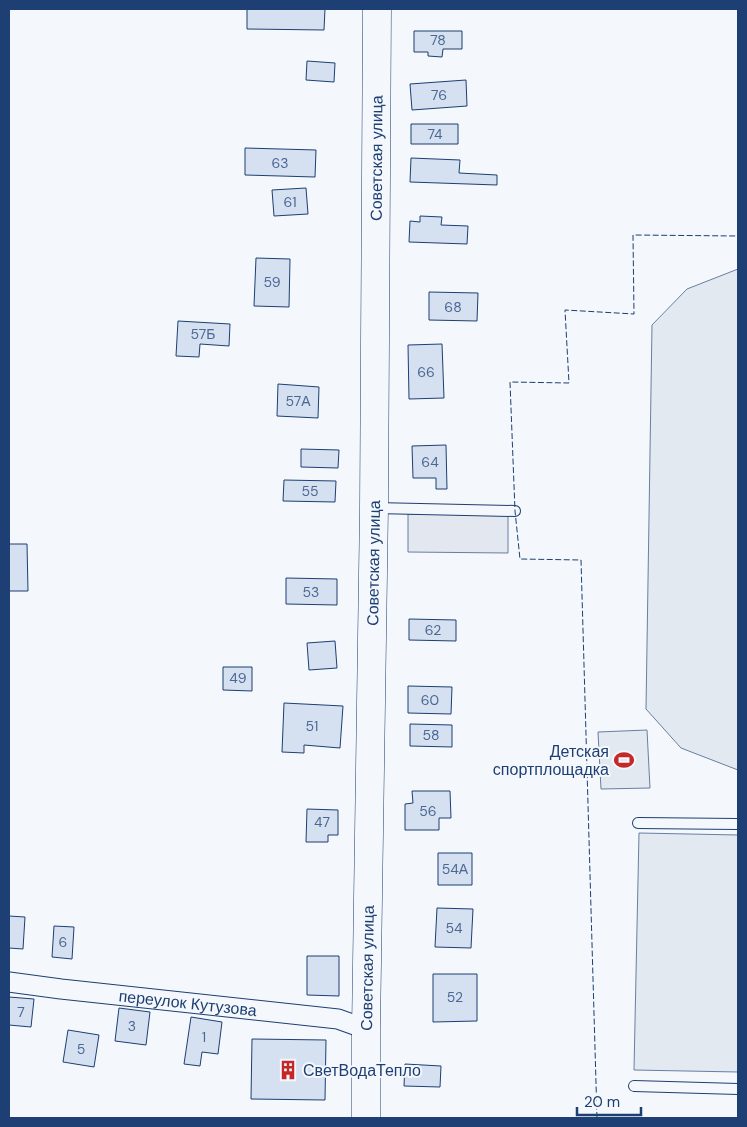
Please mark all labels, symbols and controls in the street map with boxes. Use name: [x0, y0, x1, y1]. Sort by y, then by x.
house number: 78: [430, 31, 446, 49]
house number: 76: [431, 86, 447, 104]
street label: Советская улица: [365, 95, 387, 221]
house number: 74: [427, 125, 443, 143]
house number: 63: [271, 154, 289, 172]
house number: 61: [283, 193, 297, 211]
house number: 59: [264, 273, 281, 291]
house number: 68: [444, 298, 462, 316]
house number: 57Б: [191, 325, 215, 343]
house number: 66: [417, 363, 435, 381]
house number: 57А: [285, 392, 311, 410]
house number: 64: [421, 453, 439, 471]
house number: 55: [301, 482, 319, 500]
street label: Советская улица: [362, 500, 385, 626]
house number: 53: [303, 583, 319, 601]
house number: 62: [425, 621, 441, 639]
house number: 49: [229, 669, 247, 687]
house number: 60: [421, 691, 439, 709]
house number: 51: [306, 717, 318, 735]
house number: 58: [422, 726, 440, 744]
place label: Детская спортплощадка: [493, 741, 609, 780]
sports icon: Детская спортплощадка: [613, 749, 635, 771]
house number: 56: [419, 802, 437, 820]
house number: 47: [314, 813, 330, 831]
house number: 54А: [442, 860, 469, 878]
street label: Советская улица: [355, 905, 378, 1031]
house number: 54: [445, 919, 463, 937]
house number: 6: [59, 933, 67, 951]
street label: переулок Кутузова: [118, 985, 258, 1021]
house number: 52: [447, 988, 463, 1006]
house number: 7: [17, 1003, 25, 1021]
house number: 3: [128, 1017, 136, 1035]
house number: 1: [202, 1028, 206, 1046]
house number: 5: [77, 1040, 85, 1058]
building icon: СветВодаТепло: [277, 1059, 299, 1081]
place label: СветВодаТепло: [303, 1060, 421, 1081]
scale bar: [577, 1084, 641, 1116]
text: 20 m: [584, 1092, 620, 1112]

